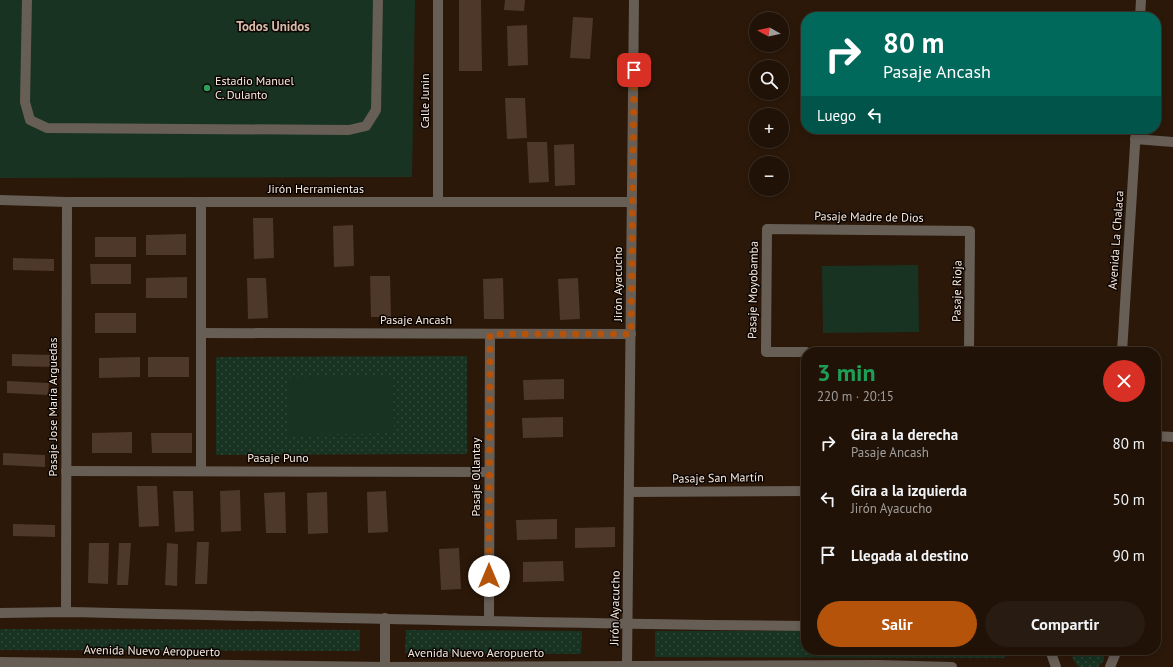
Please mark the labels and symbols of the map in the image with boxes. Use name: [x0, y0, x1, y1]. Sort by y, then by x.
north arrow: [749, 12, 789, 52]
district label: Todos Unidos: [236, 18, 310, 35]
pin: [617, 53, 651, 87]
place label: Estadio Manuel C. Dulanto: [215, 73, 294, 102]
street label: Calle Junin: [417, 73, 432, 129]
marker: Estadio Manuel C. Dulanto: [202, 83, 212, 93]
street label: Jirón Herramientas: [267, 181, 364, 196]
street label: Avenida La Chalaca: [1105, 190, 1126, 290]
street label: Pasaje Madre de Dios: [814, 208, 924, 225]
street label: Pasaje Moyobamba: [744, 241, 761, 339]
street label: Jirón Ayacucho: [610, 246, 625, 323]
street label: Pasaje Rioja: [948, 260, 965, 322]
street label: Pasaje Ancash: [380, 312, 452, 327]
street label: Pasaje Jose María Arguedas: [45, 337, 60, 477]
street label: Pasaje Ollantay: [468, 437, 483, 517]
street label: Pasaje Puno: [247, 450, 309, 465]
street label: Pasaje San Martín: [672, 469, 764, 486]
position arrow: [468, 555, 510, 597]
street label: Jirón Ayacucho: [606, 570, 623, 647]
street label: Avenida Nuevo Aeropuerto: [84, 642, 220, 659]
street label: Avenida Nuevo Aeropuerto: [408, 645, 544, 660]

